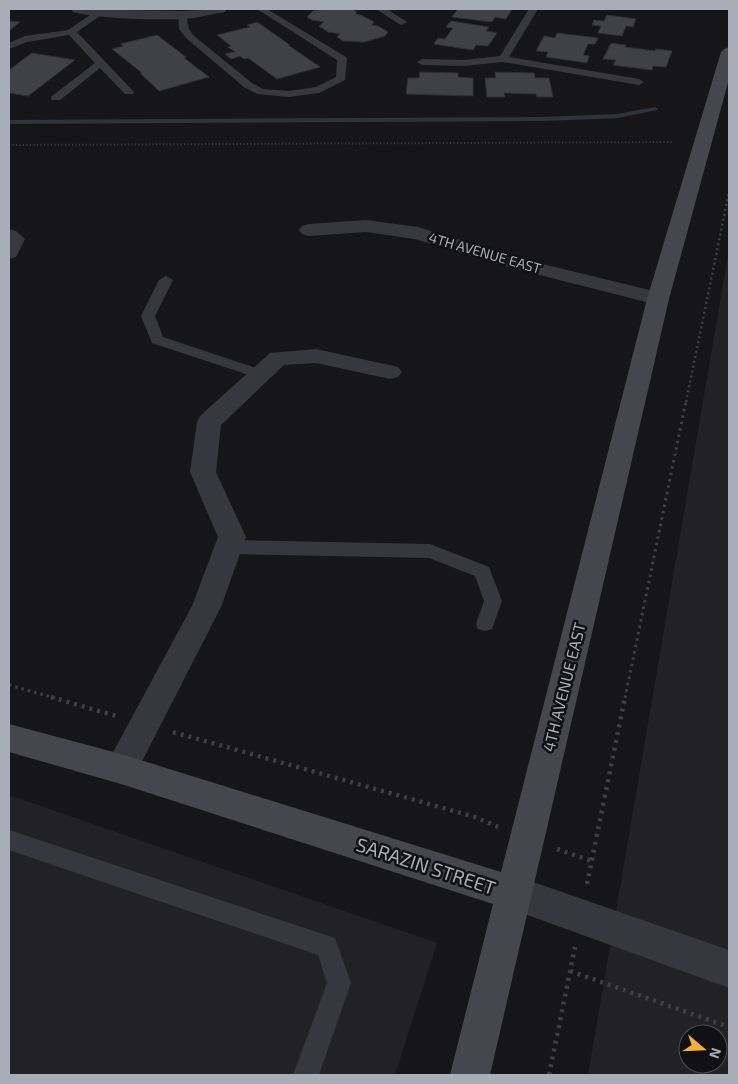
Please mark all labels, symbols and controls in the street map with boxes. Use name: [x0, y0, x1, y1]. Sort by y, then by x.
street label: 4TH AVENUE EAST: [427, 228, 543, 277]
street label: 4TH AVENUE EAST: [538, 620, 589, 754]
street label: SARAZIN STREET: [354, 832, 499, 899]
north arrow: [678, 1024, 728, 1074]
text: N: [706, 1046, 725, 1061]

